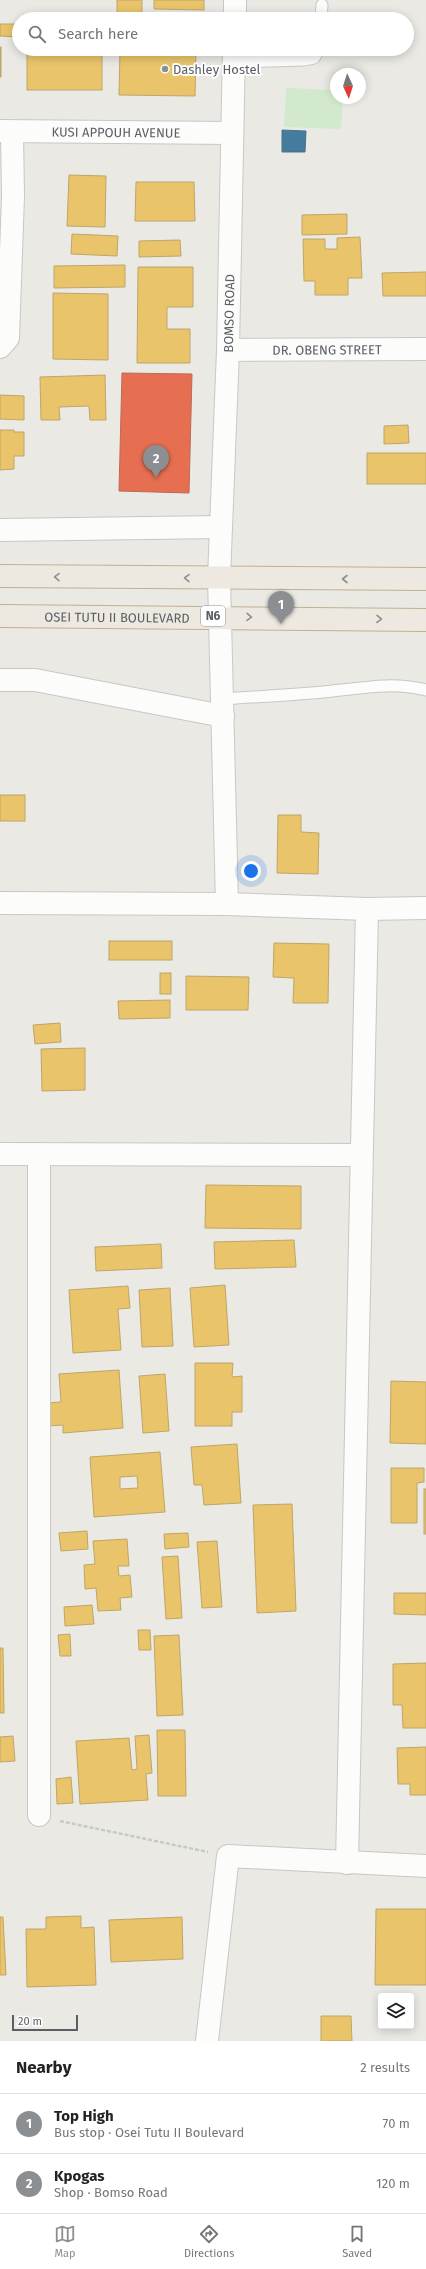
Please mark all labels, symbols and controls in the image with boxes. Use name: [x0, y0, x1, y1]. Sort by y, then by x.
search box: [12, 12, 414, 56]
icon: search: [26, 23, 48, 45]
text: Search here: [58, 25, 138, 43]
place label: Dashley Hostel: [173, 62, 261, 77]
marker: Dashley Hostel: [160, 64, 170, 74]
north arrow: [330, 68, 366, 104]
street label: KUSI APPOUH AVENUE: [51, 124, 181, 141]
street label: BOMSO ROAD: [221, 274, 238, 353]
street label: DR. OBENG STREET: [272, 342, 382, 358]
pin: 2: [143, 445, 169, 478]
one-way arrow: [54, 573, 60, 581]
one-way arrow: [184, 574, 190, 582]
one-way arrow: [342, 575, 348, 583]
pin: 1: [268, 591, 294, 624]
road number: N6: [201, 606, 225, 626]
street label: OSEI TUTU II BOULEVARD: [44, 609, 190, 626]
one-way arrow: [246, 613, 252, 621]
one-way arrow: [376, 615, 382, 623]
your location: [241, 861, 261, 881]
map controls: [378, 1993, 414, 2029]
button: layers: [378, 1993, 414, 2029]
scale bar: [12, 2013, 78, 2032]
text: 20 m: [18, 2015, 42, 2028]
text: Nearby: [16, 2057, 71, 2078]
text: 2 results: [360, 2060, 410, 2075]
text: Top High: [54, 2107, 114, 2125]
text: 1: [26, 2116, 32, 2131]
text: 70 m: [383, 2116, 410, 2131]
text: Bus stop · Osei Tutu II Boulevard: [54, 2125, 244, 2140]
text: Kpogas: [54, 2167, 104, 2185]
text: 2: [26, 2176, 32, 2191]
text: 120 m: [376, 2176, 410, 2191]
text: Shop · Bomso Road: [54, 2185, 168, 2200]
tab: Map: [54, 2223, 76, 2260]
tab: Directions: [184, 2223, 234, 2260]
tab: Saved: [342, 2223, 372, 2260]

